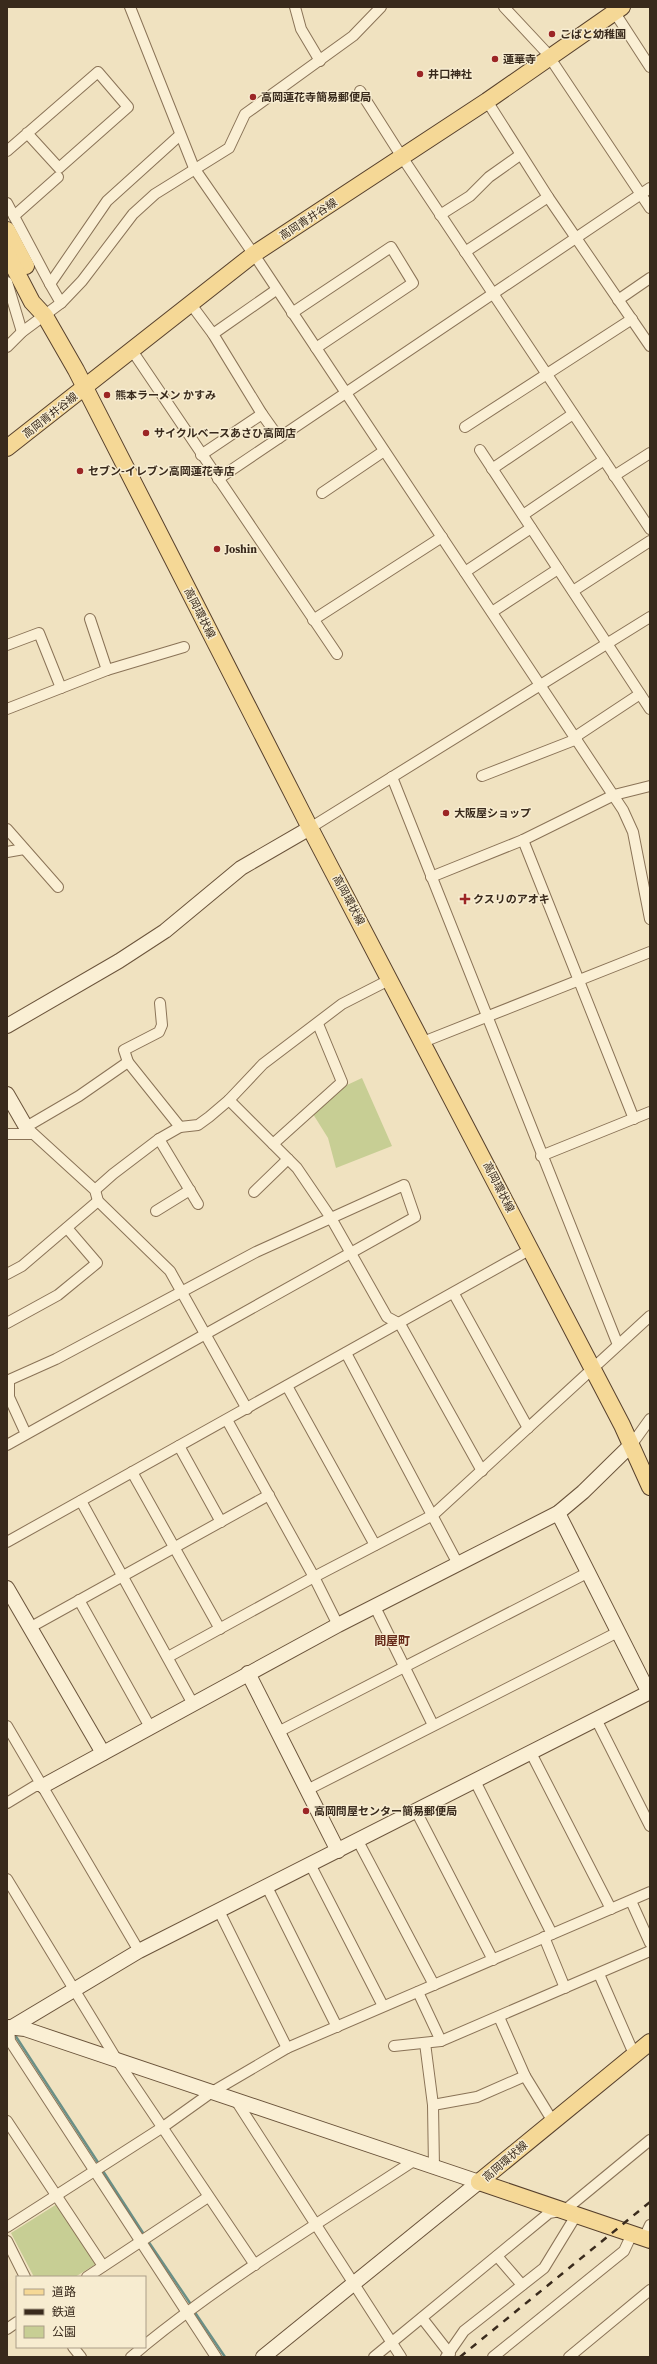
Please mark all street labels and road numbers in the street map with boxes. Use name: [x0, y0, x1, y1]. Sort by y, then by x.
street label: 高岡青井谷線: [277, 195, 340, 244]
street label: 高岡青井谷線: [20, 389, 81, 442]
street label: 高岡環状線: [180, 585, 219, 641]
street label: 高岡環状線: [329, 872, 368, 928]
street label: 高岡環状線: [479, 1159, 518, 1215]
street label: 高岡環状線: [480, 2138, 531, 2185]

